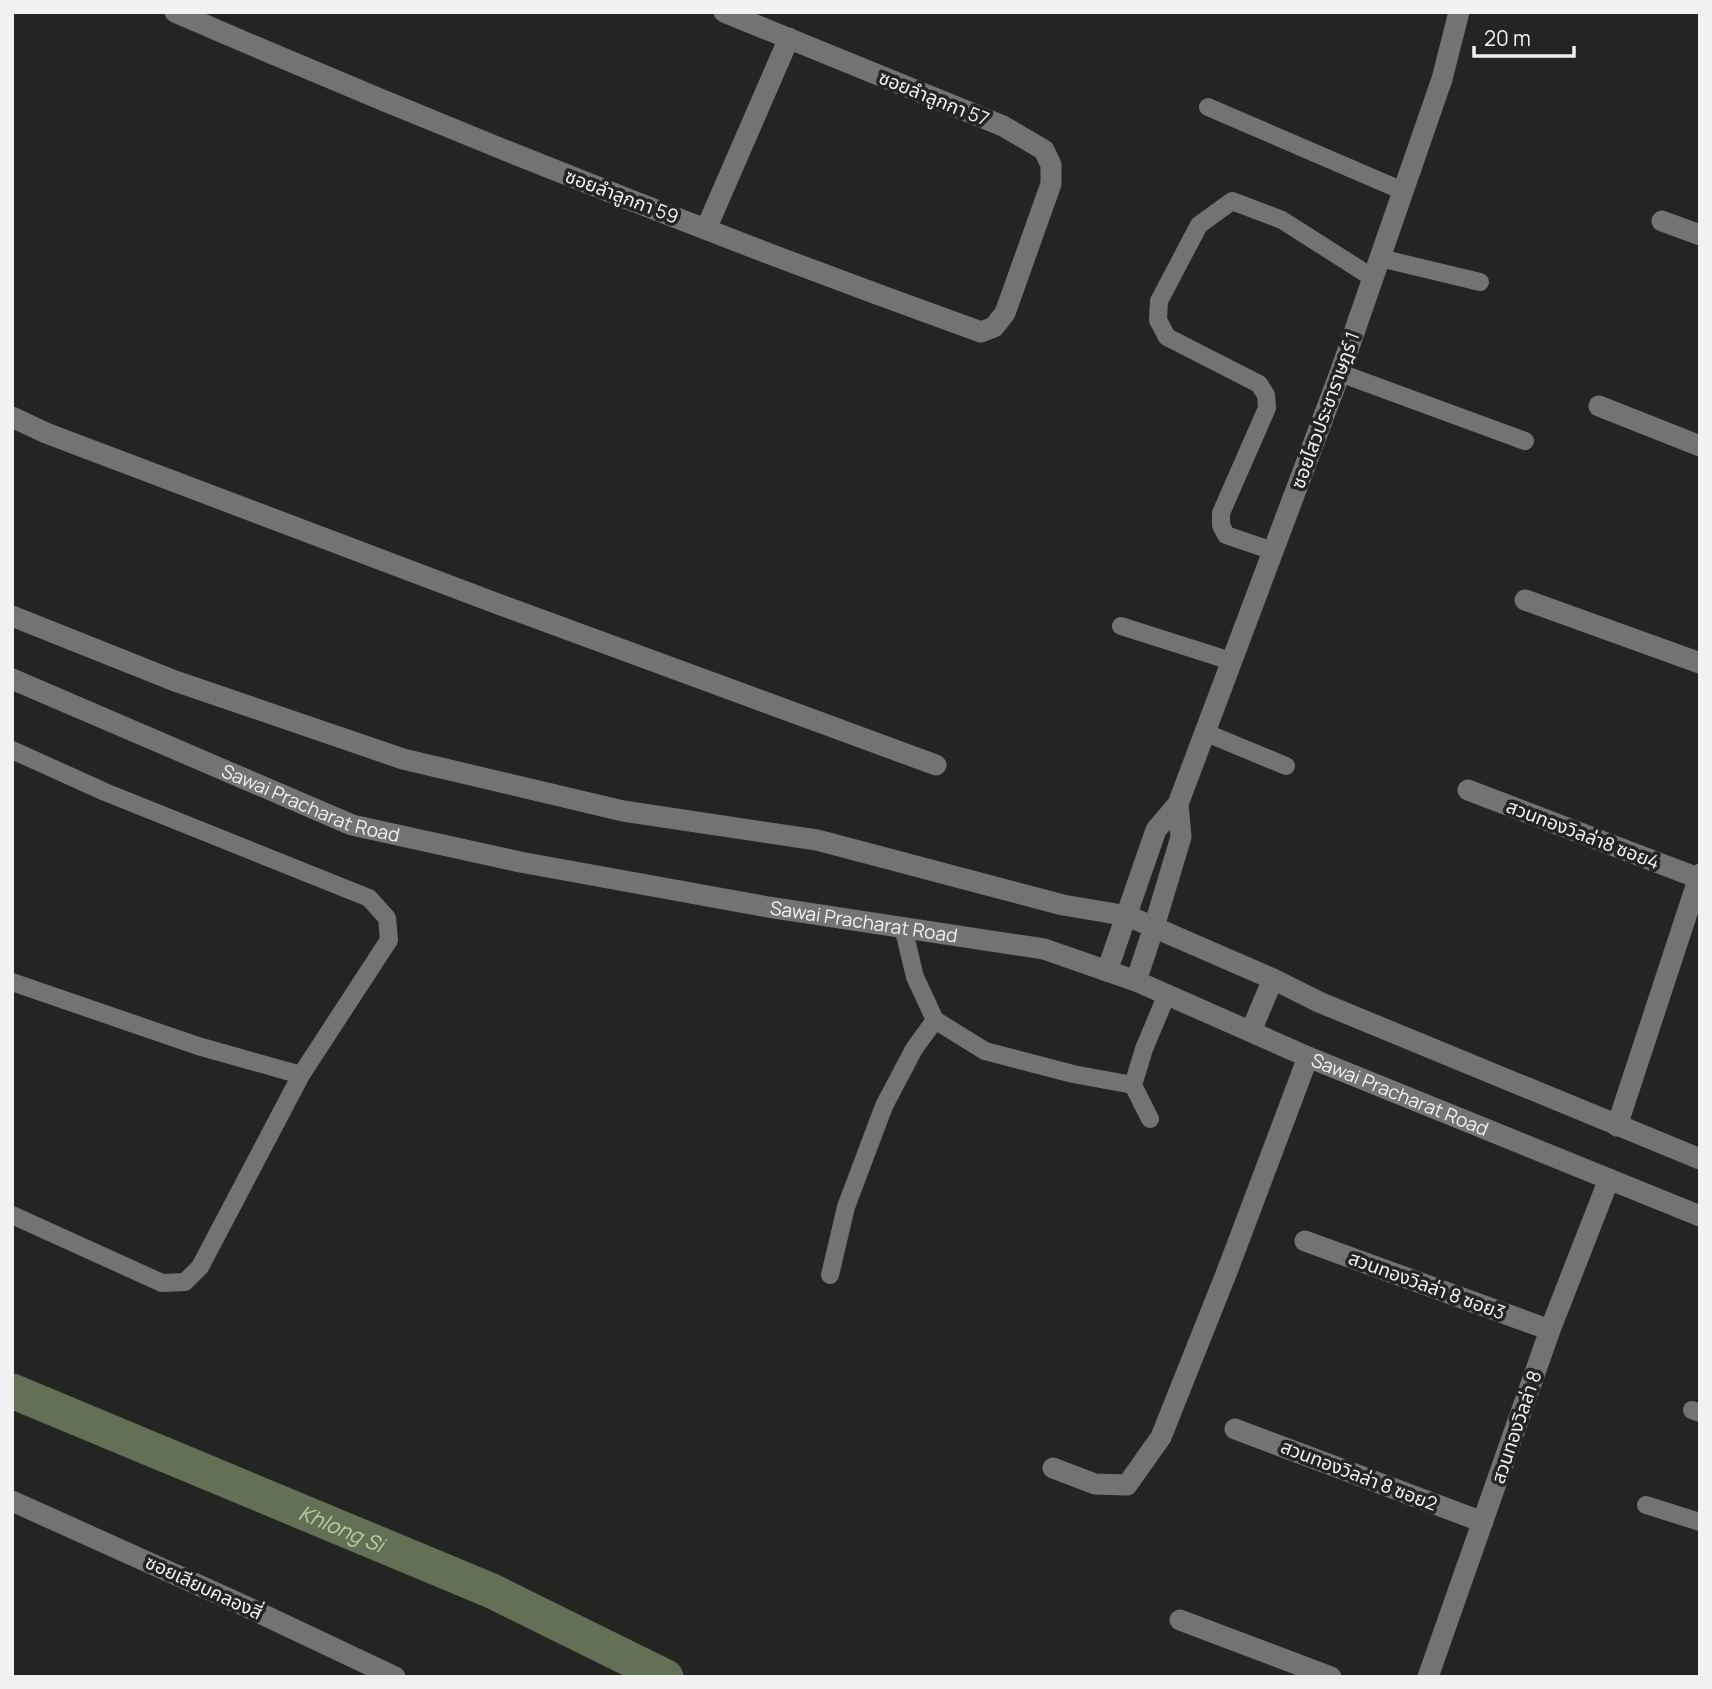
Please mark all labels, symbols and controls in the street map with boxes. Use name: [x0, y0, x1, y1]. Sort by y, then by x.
scale bar: [1474, 14, 1574, 58]
text: 20 m: [1484, 24, 1531, 52]
street label: ซอยลำลูกกา 57: [875, 64, 993, 132]
street label: ซอยลำลูกกา 59: [562, 162, 682, 230]
street label: ซอยไสวประชาราษฎร์ 1: [1285, 328, 1365, 492]
street label: Sawai Pracharat Road: [218, 758, 402, 848]
street label: สวนทองวิลล่า8 ซอย4: [1503, 793, 1663, 875]
street label: Sawai Pracharat Road: [768, 894, 959, 949]
street label: Sawai Pracharat Road: [1307, 1047, 1493, 1142]
street label: สวนทองวิลล่า 8 ซอย3: [1345, 1245, 1509, 1325]
street label: สวนทองวิลล่า 8: [1484, 1367, 1548, 1487]
street label: สวนทองวิลล่า 8 ซอย2: [1277, 1433, 1441, 1517]
water label: Khlong Si: [295, 1498, 391, 1560]
street label: ซอยเลียบคลองสี่: [141, 1549, 267, 1626]

